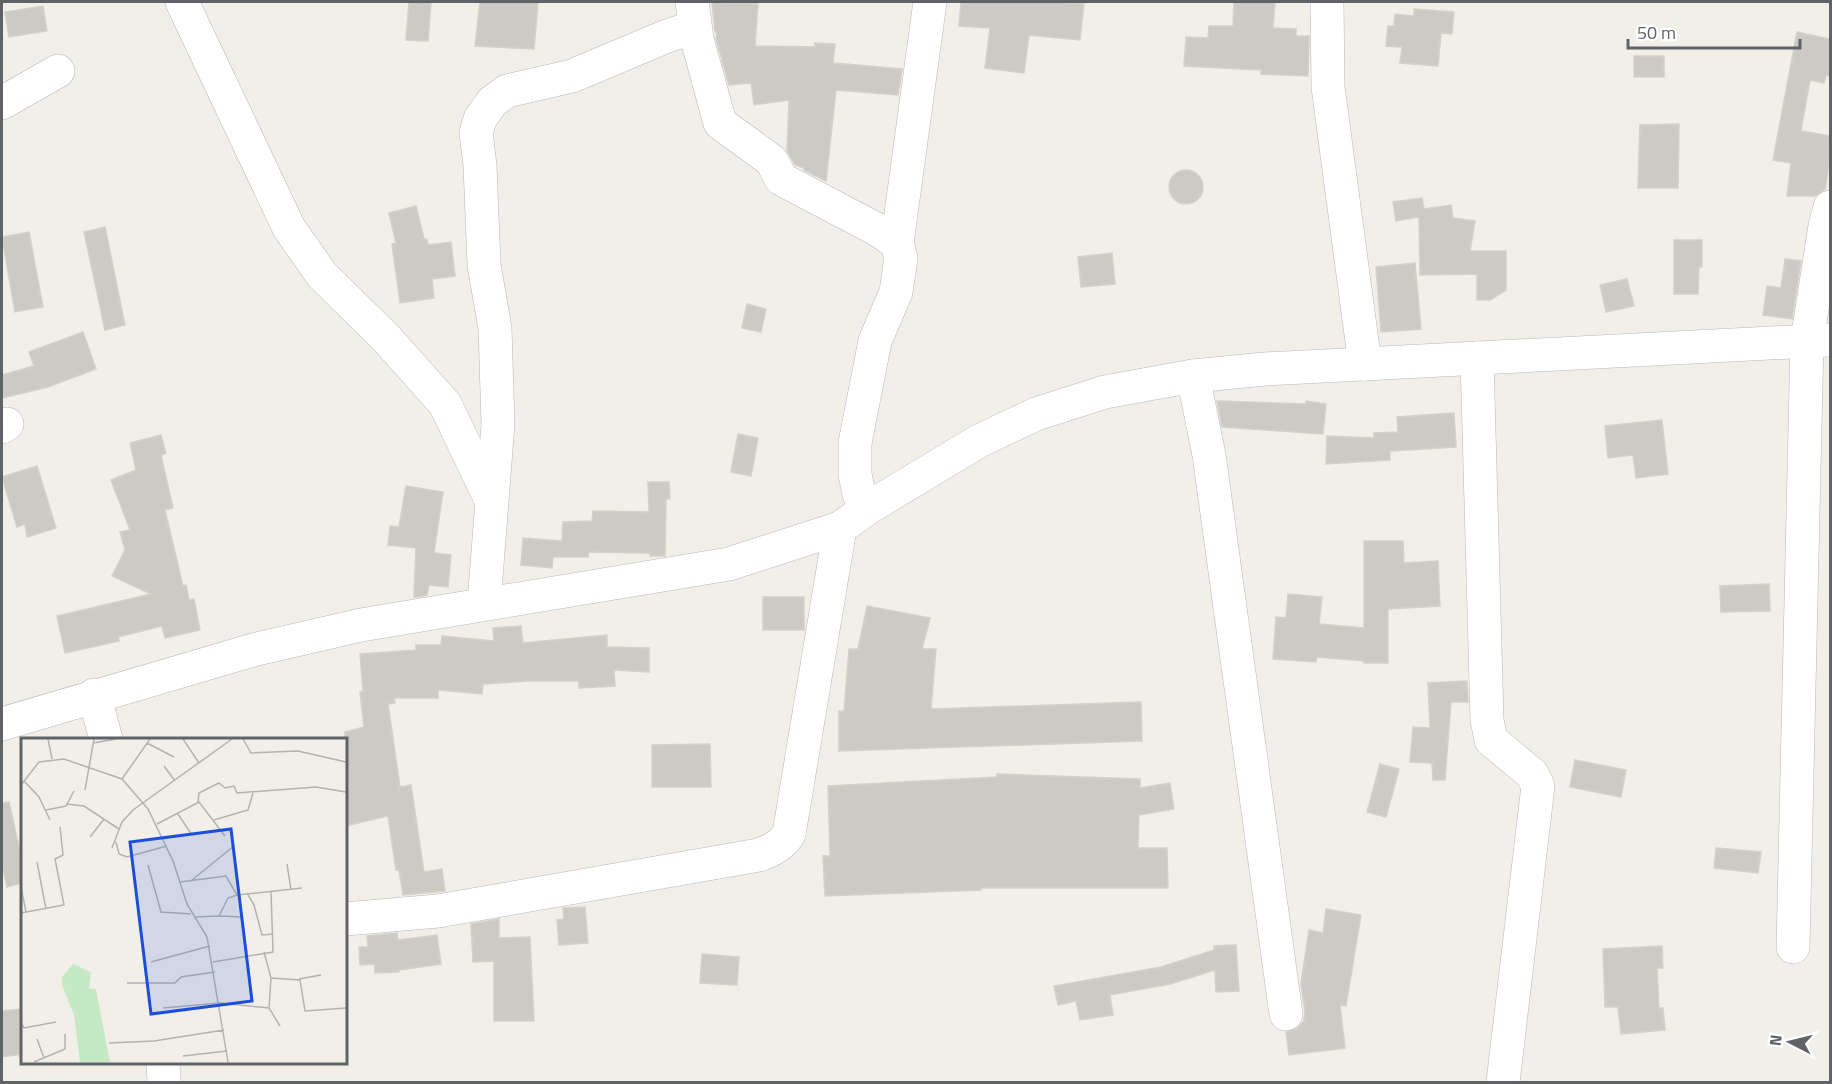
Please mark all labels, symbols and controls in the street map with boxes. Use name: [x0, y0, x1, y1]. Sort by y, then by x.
scale bar: [1628, 12, 1800, 50]
text: 50 m: [1637, 19, 1676, 46]
inset map: [21, 738, 346, 1063]
north arrow: [1760, 1012, 1820, 1072]
text: N: [1763, 1033, 1788, 1047]

